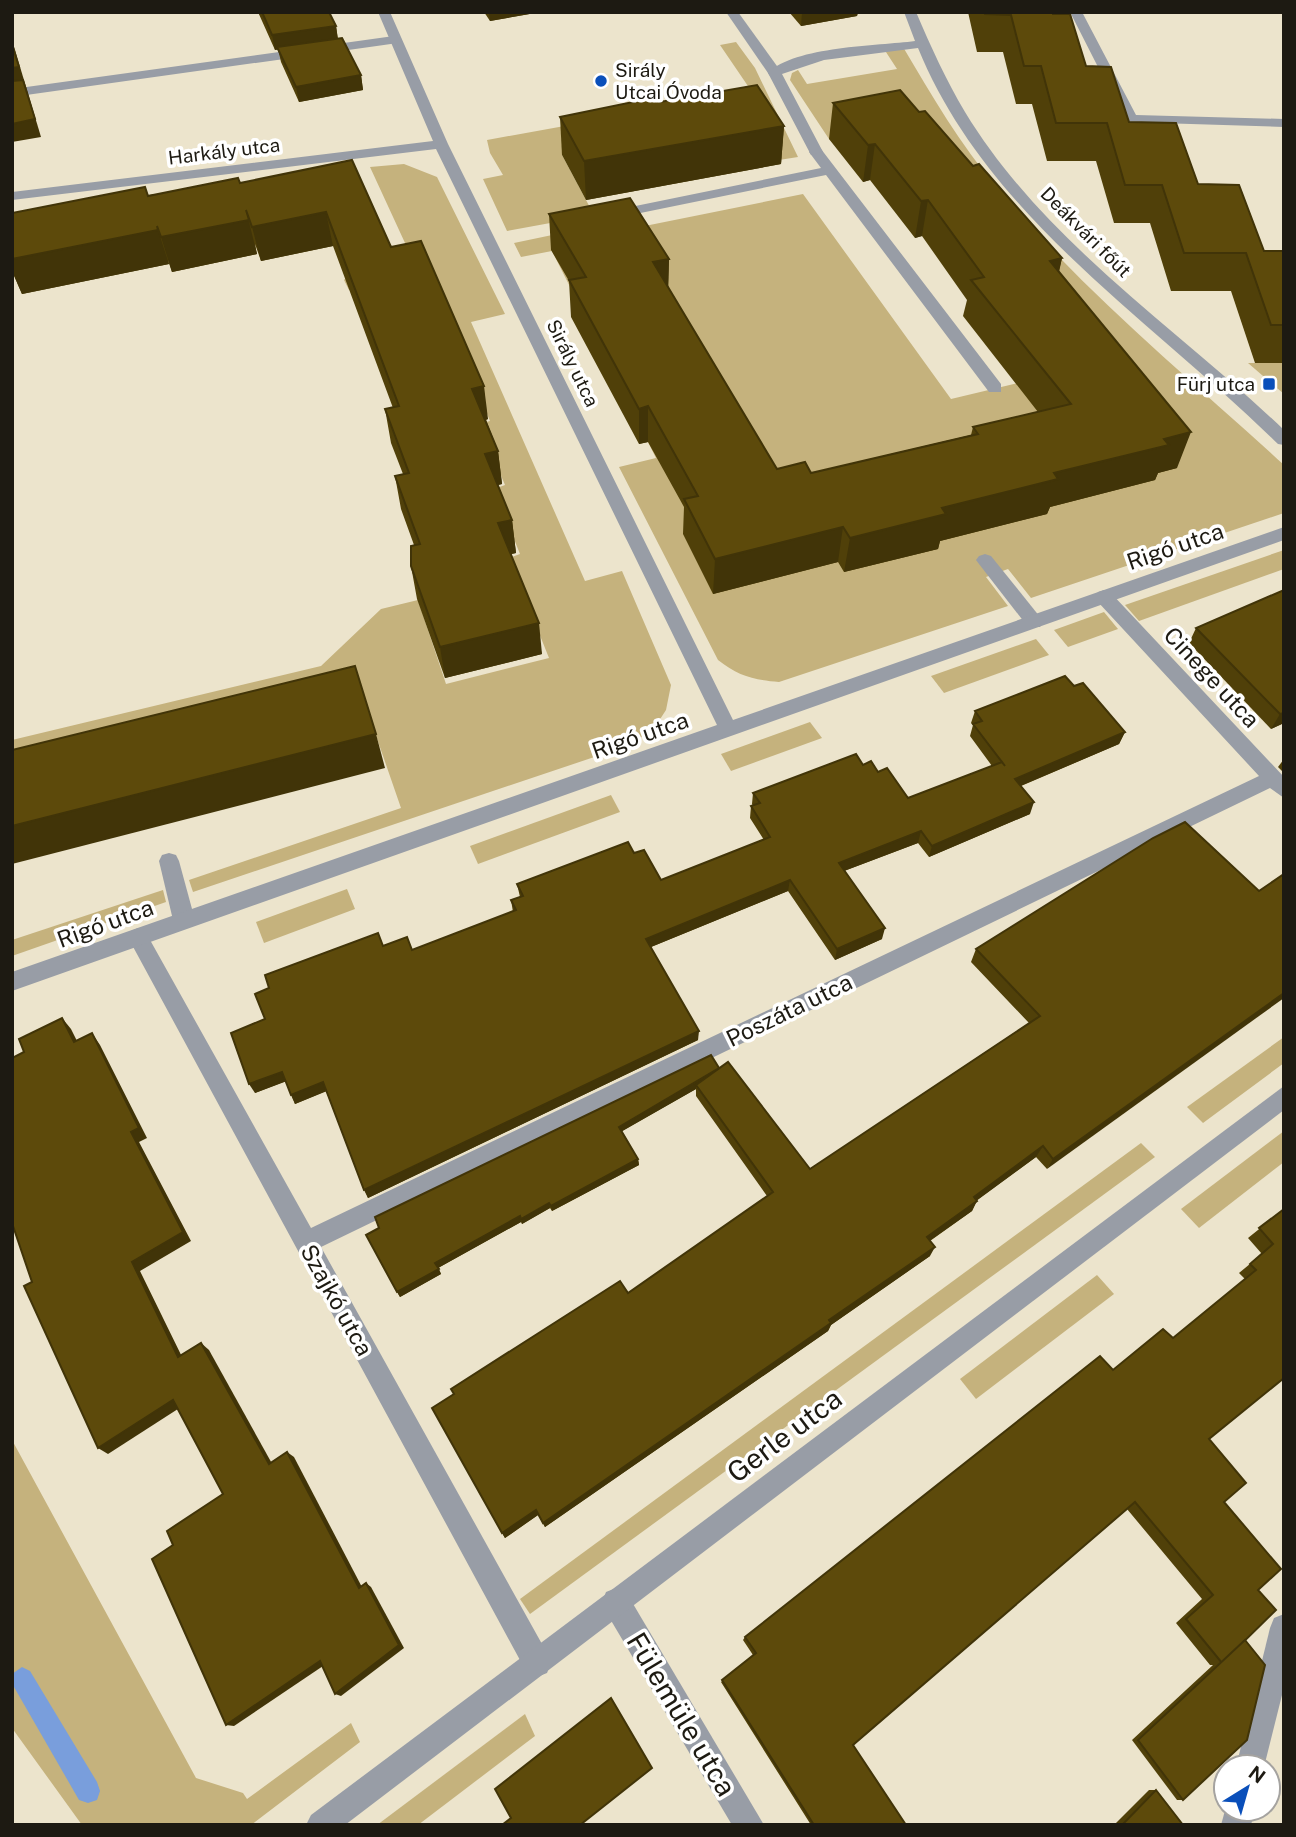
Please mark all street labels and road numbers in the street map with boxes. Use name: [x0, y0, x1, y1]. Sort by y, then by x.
street label: Harkály utca: [167, 133, 281, 169]
street label: Deákvári főút: [1036, 182, 1136, 282]
street label: Sirály utca: [542, 316, 604, 410]
street label: Rigó utca: [1123, 517, 1227, 575]
street label: Cinege utca: [1159, 621, 1265, 733]
street label: Rigó utca: [588, 706, 692, 764]
street label: Rigó utca: [53, 893, 157, 953]
street label: Poszáta utca: [722, 968, 856, 1052]
street label: Szajkó utca: [295, 1240, 379, 1360]
street label: Gerle utca: [720, 1381, 848, 1489]
street label: Fülemüle utca: [620, 1626, 744, 1802]

